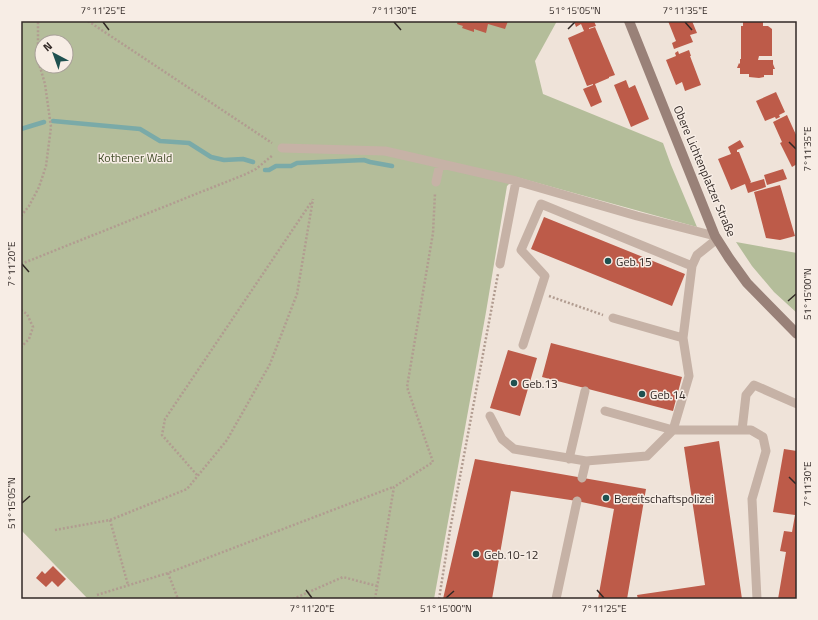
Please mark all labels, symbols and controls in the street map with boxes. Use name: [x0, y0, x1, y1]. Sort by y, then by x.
text: 7°11'25"E: [81, 3, 126, 18]
text: 7°11'30"E: [372, 3, 417, 18]
text: 51°15'05"N: [549, 3, 601, 18]
text: 7°11'35"E: [663, 3, 708, 18]
north arrow: [34, 34, 74, 74]
text: N: [39, 38, 56, 55]
street label: Obere Lichtenplatzer Straße: [669, 102, 741, 240]
text: 7°11'35"E: [800, 126, 815, 171]
park label: Kothener Wald: [98, 148, 172, 167]
text: 7°11'20"E: [4, 241, 19, 286]
place label: Geb.15: [616, 252, 652, 271]
marker: Geb.15: [603, 256, 613, 266]
text: 51°15'00"N: [800, 268, 815, 320]
place label: Geb.13: [522, 374, 558, 393]
marker: Geb.13: [509, 378, 519, 388]
place label: Geb.14: [650, 385, 686, 404]
marker: Geb.14: [637, 389, 647, 399]
text: 7°11'30"E: [800, 461, 815, 506]
text: 51°15'05"N: [4, 477, 19, 529]
place label: Bereitschaftspolizei: [614, 489, 714, 508]
marker: Bereitschaftspolizei: [601, 493, 611, 503]
place label: Geb.10-12: [484, 545, 539, 564]
marker: Geb.10-12: [471, 549, 481, 559]
text: 7°11'20"E: [290, 601, 335, 616]
text: 51°15'00"N: [420, 601, 472, 616]
text: 7°11'25"E: [582, 601, 627, 616]

